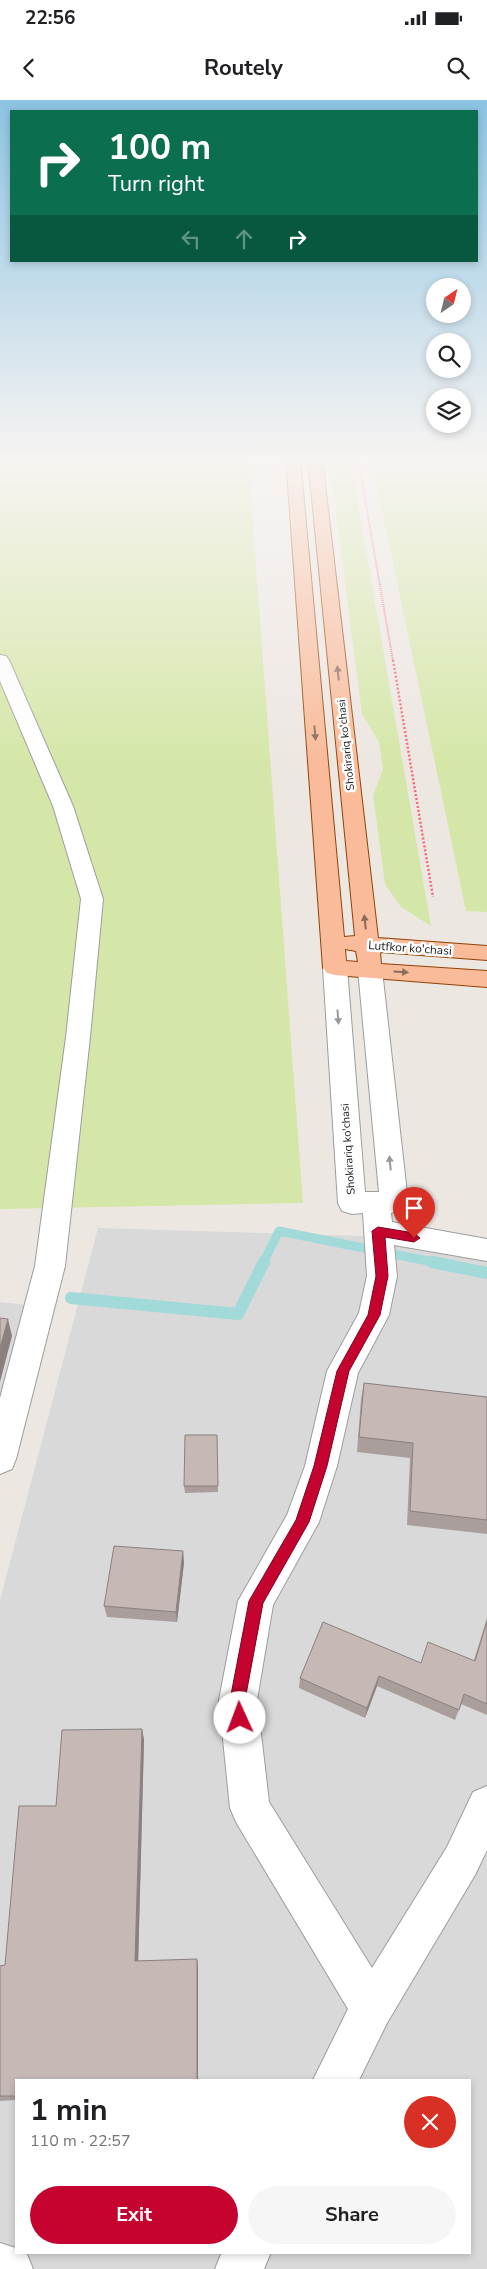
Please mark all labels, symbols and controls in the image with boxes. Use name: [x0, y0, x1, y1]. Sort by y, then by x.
text: 22:56: [25, 5, 75, 31]
text: Routely: [204, 53, 283, 83]
icon: back: [15, 54, 43, 82]
icon: search: [444, 54, 472, 82]
text: 100 m: [108, 124, 211, 171]
icon: right: [25, 130, 90, 195]
text: Turn right: [108, 169, 204, 199]
icon: left: [177, 225, 205, 253]
icon: ahead: [230, 225, 258, 253]
icon: right: [283, 225, 311, 253]
north arrow: [426, 278, 471, 322]
map controls: [426, 278, 471, 433]
button: search: [426, 333, 471, 378]
button: layers: [426, 388, 471, 433]
one-way arrow: [334, 665, 342, 681]
street label: Shokirariq ko'chasi: [334, 699, 358, 791]
one-way arrow: [312, 726, 320, 742]
one-way arrow: [361, 913, 369, 929]
street label: Lutfkor ko'chasi: [368, 937, 452, 959]
one-way arrow: [393, 969, 409, 977]
one-way arrow: [335, 1009, 343, 1025]
street label: Shokirariq ko'chasi: [337, 1103, 359, 1195]
one-way arrow: [386, 1155, 394, 1171]
pin: [393, 1187, 435, 1238]
icon: arrive: [400, 1194, 428, 1222]
position arrow: [213, 1691, 265, 1743]
text: 1 min: [30, 2090, 108, 2131]
button: close: [404, 2096, 456, 2148]
text: 110 m · 22:57: [30, 2130, 131, 2152]
button: Exit: [30, 2186, 238, 2244]
button: Share: [248, 2186, 456, 2244]

